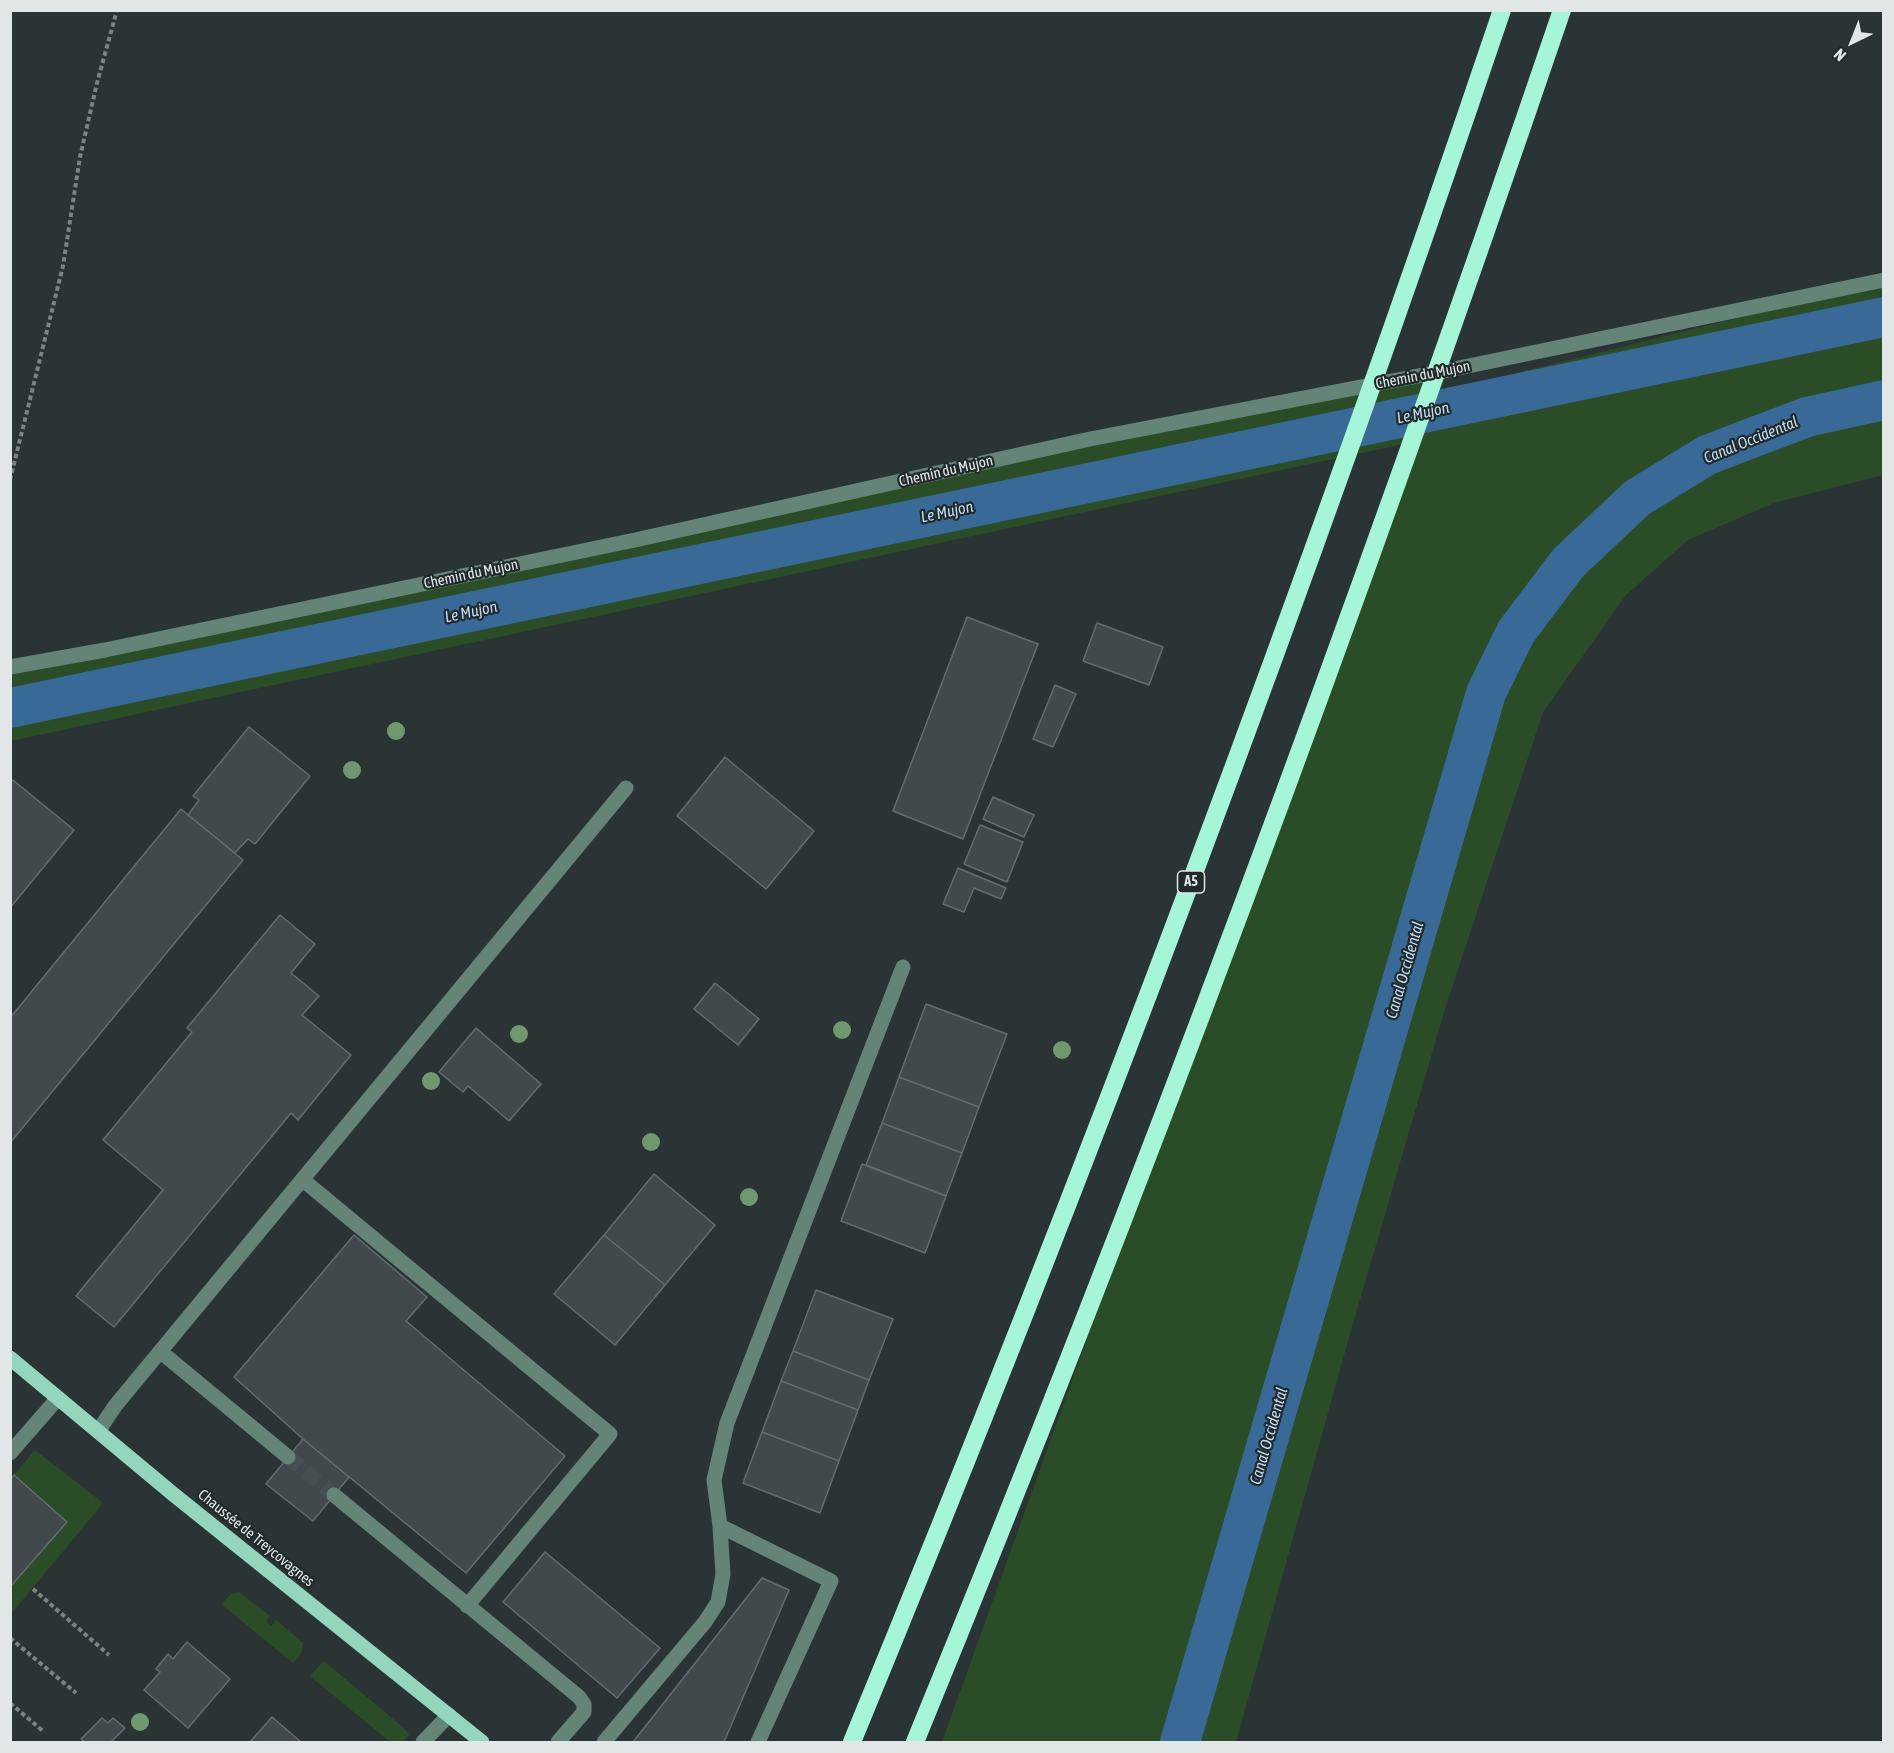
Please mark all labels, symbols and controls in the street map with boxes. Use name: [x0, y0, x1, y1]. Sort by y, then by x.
north arrow: [1822, 12, 1882, 72]
text: N: [1830, 45, 1849, 65]
street label: Chemin du Mujon: [1374, 357, 1472, 393]
water label: Le Mujon: [1395, 398, 1451, 428]
water label: Canal Occidental: [1701, 412, 1801, 468]
street label: Chemin du Mujon: [897, 451, 995, 491]
water label: Le Mujon: [919, 497, 975, 527]
street label: Chemin du Mujon: [422, 555, 520, 593]
water label: Le Mujon: [443, 597, 499, 627]
road number: A5: [1178, 871, 1204, 893]
water label: Canal Occidental: [1382, 919, 1428, 1021]
water label: Canal Occidental: [1246, 1385, 1292, 1487]
street label: Chaussée de Treycovagnes: [194, 1486, 318, 1590]

